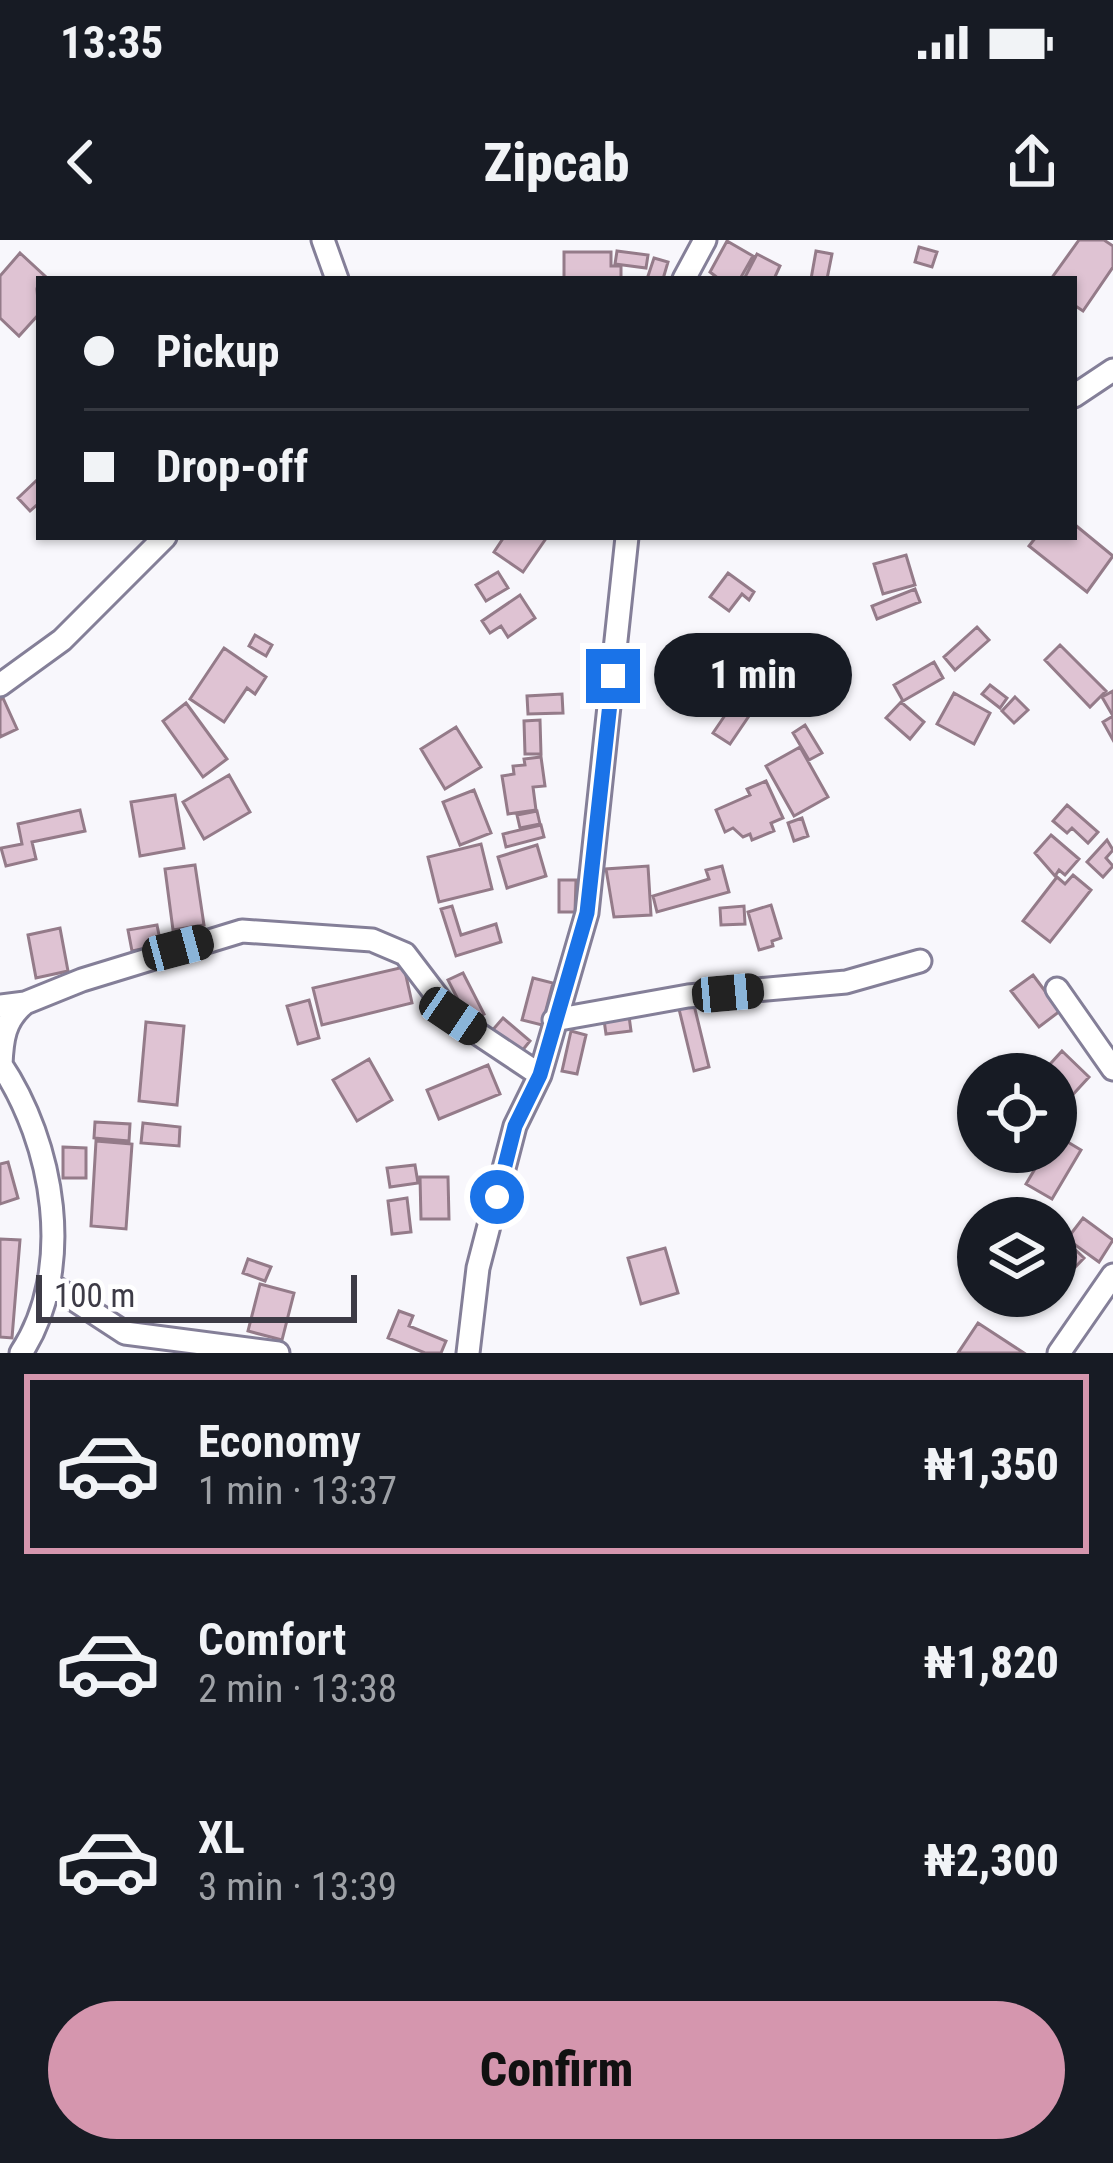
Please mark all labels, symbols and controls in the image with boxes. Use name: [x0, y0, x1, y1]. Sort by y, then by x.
text: 13:35: [60, 16, 163, 69]
icon: back: [48, 129, 114, 195]
icon: share: [999, 129, 1065, 195]
text: Zipcab: [483, 131, 630, 194]
text: Pickup: [156, 325, 280, 378]
text: Drop-off: [156, 440, 308, 493]
callout: 1 min: [655, 634, 853, 718]
route end: [586, 649, 640, 703]
text: 1 min: [710, 652, 796, 698]
car: [139, 921, 217, 975]
car: [691, 972, 765, 1014]
car: [413, 981, 493, 1051]
map controls: [957, 1053, 1077, 1317]
button: locate: [957, 1053, 1077, 1173]
route start: [470, 1170, 524, 1224]
button: layers: [957, 1197, 1077, 1317]
scale bar: [36, 1269, 357, 1322]
text: 100 m: [54, 1276, 135, 1315]
icon: car: [54, 1410, 162, 1518]
text: Economy: [198, 1415, 361, 1468]
text: ₦1,350: [924, 1438, 1059, 1491]
text: 1 min · 13:37: [198, 1468, 397, 1514]
icon: car: [54, 1608, 162, 1716]
text: Comfort: [198, 1613, 346, 1666]
text: ₦1,820: [924, 1636, 1059, 1689]
text: 2 min · 13:38: [198, 1666, 397, 1712]
icon: car: [54, 1806, 162, 1914]
text: XL: [198, 1811, 245, 1864]
text: ₦2,300: [924, 1834, 1059, 1887]
text: 3 min · 13:39: [198, 1864, 397, 1910]
button: Confirm: [48, 2001, 1065, 2139]

